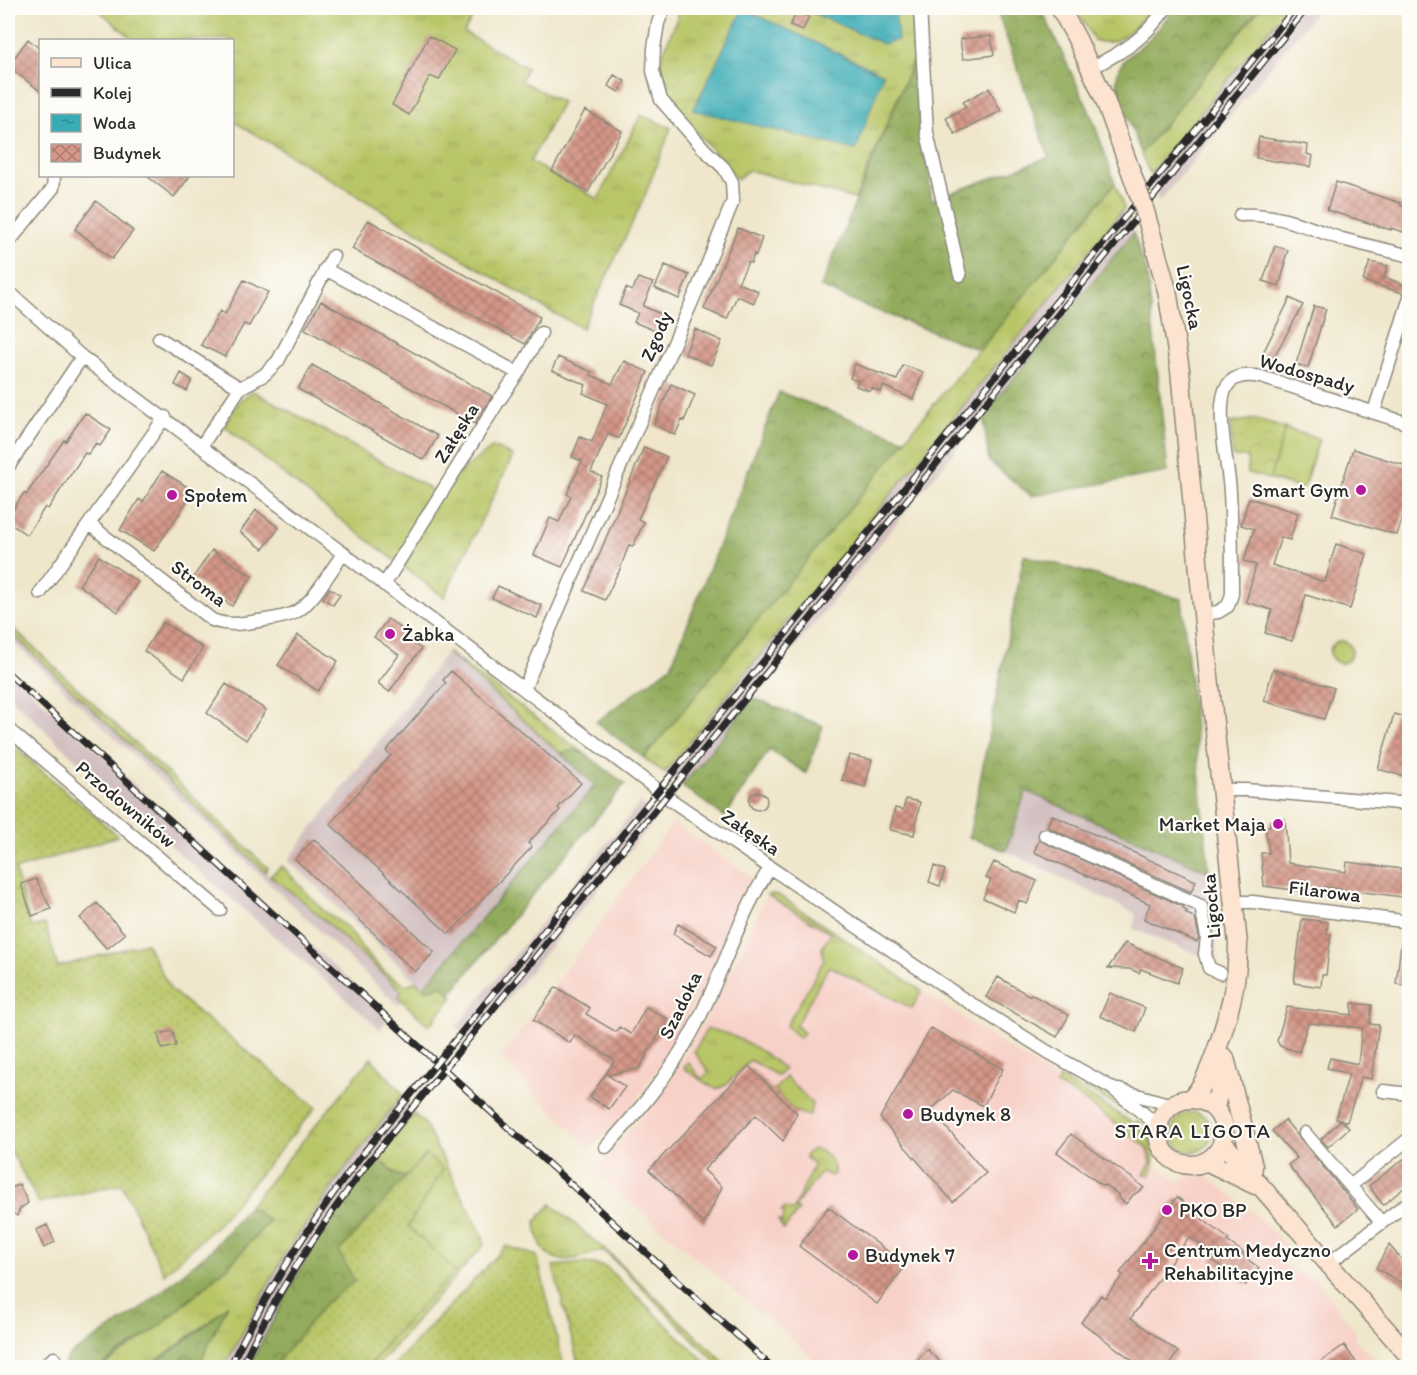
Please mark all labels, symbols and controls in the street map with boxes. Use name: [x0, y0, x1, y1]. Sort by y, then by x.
legend: [39, 39, 234, 177]
text: Ulica: [93, 52, 132, 74]
text: Kolej: [93, 82, 132, 104]
text: Woda: [93, 112, 136, 134]
text: Budynek: [93, 142, 162, 164]
street label: Ligocka: [1171, 262, 1209, 332]
street label: Zgody: [635, 307, 677, 365]
street label: Wodospady: [1257, 348, 1358, 398]
street label: Załęska: [428, 399, 484, 467]
place label: Smart Gym: [1252, 478, 1349, 502]
place label: Społem: [184, 483, 247, 507]
marker: Smart Gym: [1354, 483, 1368, 497]
marker: Społem: [165, 488, 179, 502]
street label: Stroma: [167, 554, 232, 612]
place label: Żabka: [402, 622, 454, 646]
marker: Żabka: [383, 627, 397, 641]
street label: Przodowników: [71, 755, 181, 853]
street label: Załęska: [717, 804, 785, 860]
place label: Market Maja: [1159, 812, 1267, 836]
marker: Market Maja: [1271, 817, 1285, 831]
street label: Ligocka: [1196, 872, 1226, 940]
street label: Filarowa: [1287, 875, 1363, 907]
street label: Szadoka: [653, 967, 707, 1043]
place label: Budynek 8: [920, 1102, 1011, 1126]
marker: Budynek 8: [901, 1107, 915, 1121]
district label: STARA LIGOTA: [1115, 1118, 1271, 1143]
place label: PKO BP: [1179, 1198, 1246, 1222]
marker: PKO BP: [1160, 1203, 1174, 1217]
place label: Centrum Medyczno Rehabilitacyjne: [1164, 1238, 1331, 1285]
place label: Budynek 7: [865, 1243, 955, 1267]
marker: Budynek 7: [846, 1248, 860, 1262]
marker: Centrum Medyczno Rehabilitacyjne: [1141, 1252, 1159, 1270]

